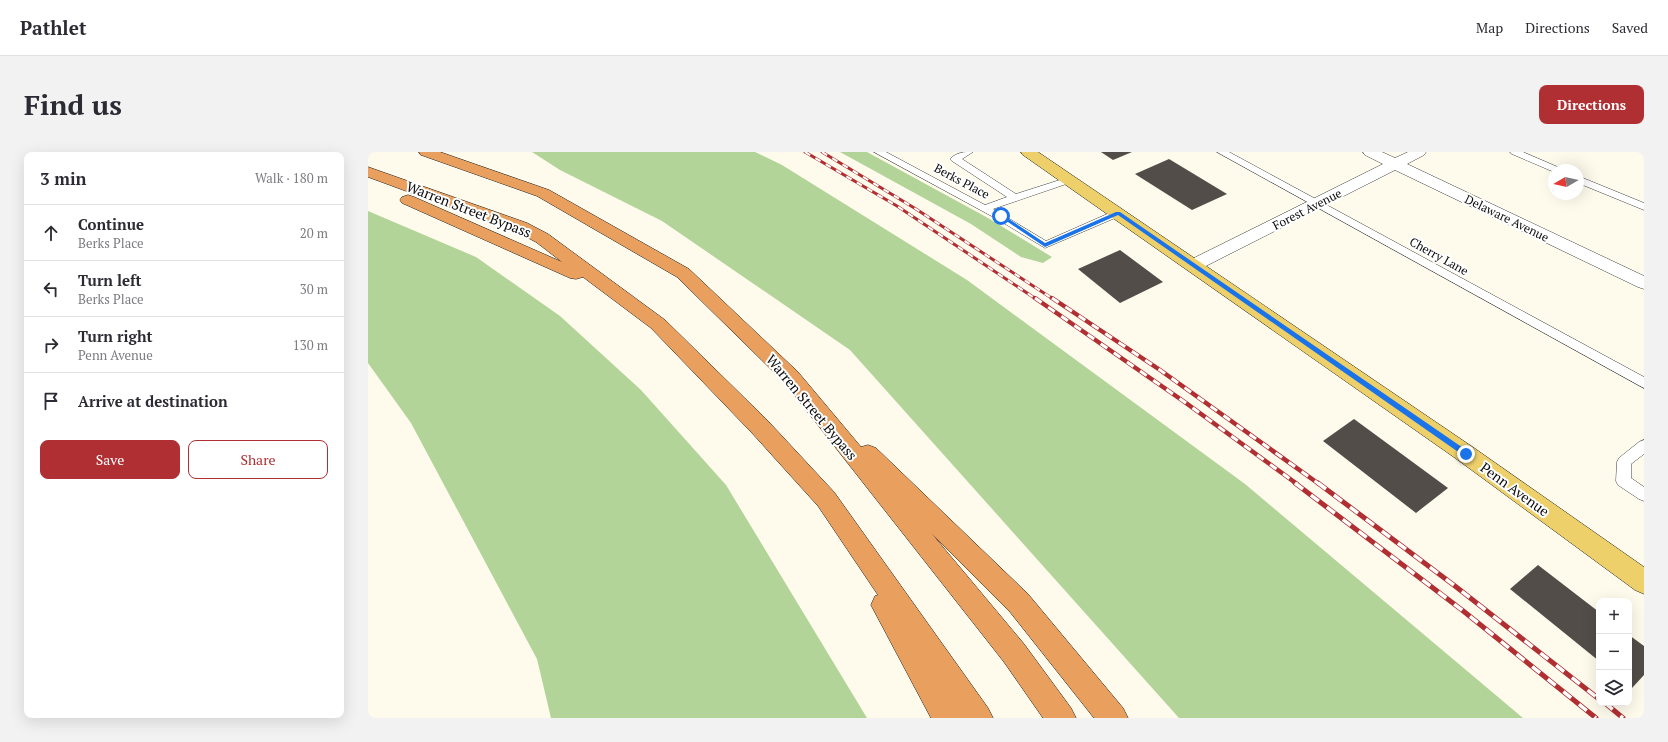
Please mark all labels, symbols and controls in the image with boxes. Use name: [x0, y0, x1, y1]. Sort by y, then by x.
text: Pathlet: [20, 15, 86, 40]
text: Map: [1476, 18, 1503, 37]
text: Directions: [1525, 18, 1590, 37]
text: Saved: [1612, 18, 1648, 37]
button: Directions: [1539, 85, 1644, 124]
text: Find us: [24, 86, 122, 123]
street label: Berks Place: [932, 160, 992, 202]
north arrow: [1548, 164, 1584, 200]
text: 3 min: [40, 167, 87, 190]
text: Walk · 180 m: [255, 169, 328, 187]
street label: Warren Street Bypass: [404, 176, 534, 242]
street label: Forest Avenue: [1270, 185, 1344, 233]
street label: Delaware Avenue: [1463, 191, 1551, 245]
route start: [992, 207, 1010, 225]
text: Continue: [78, 214, 144, 234]
icon: ahead: [40, 222, 62, 244]
text: 20 m: [300, 224, 328, 242]
text: Berks Place: [78, 234, 144, 252]
street label: Cherry Lane: [1407, 234, 1471, 278]
text: Turn left: [78, 270, 142, 290]
icon: left: [40, 278, 62, 300]
text: 30 m: [300, 280, 328, 298]
text: Berks Place: [78, 290, 144, 308]
text: Turn right: [78, 326, 153, 346]
icon: right: [40, 334, 62, 356]
text: 130 m: [293, 336, 328, 354]
text: Penn Avenue: [78, 346, 153, 364]
street label: Warren Street Bypass: [762, 350, 862, 464]
icon: arrive: [40, 390, 62, 412]
text: Arrive at destination: [78, 391, 228, 411]
button: Save: [40, 440, 180, 479]
button: Share: [188, 440, 328, 479]
route end: [1457, 445, 1475, 463]
street label: Penn Avenue: [1477, 458, 1553, 520]
map controls: [1596, 598, 1632, 706]
button: +: [1596, 598, 1632, 634]
button: −: [1596, 634, 1632, 670]
button: layers: [1596, 670, 1632, 706]

